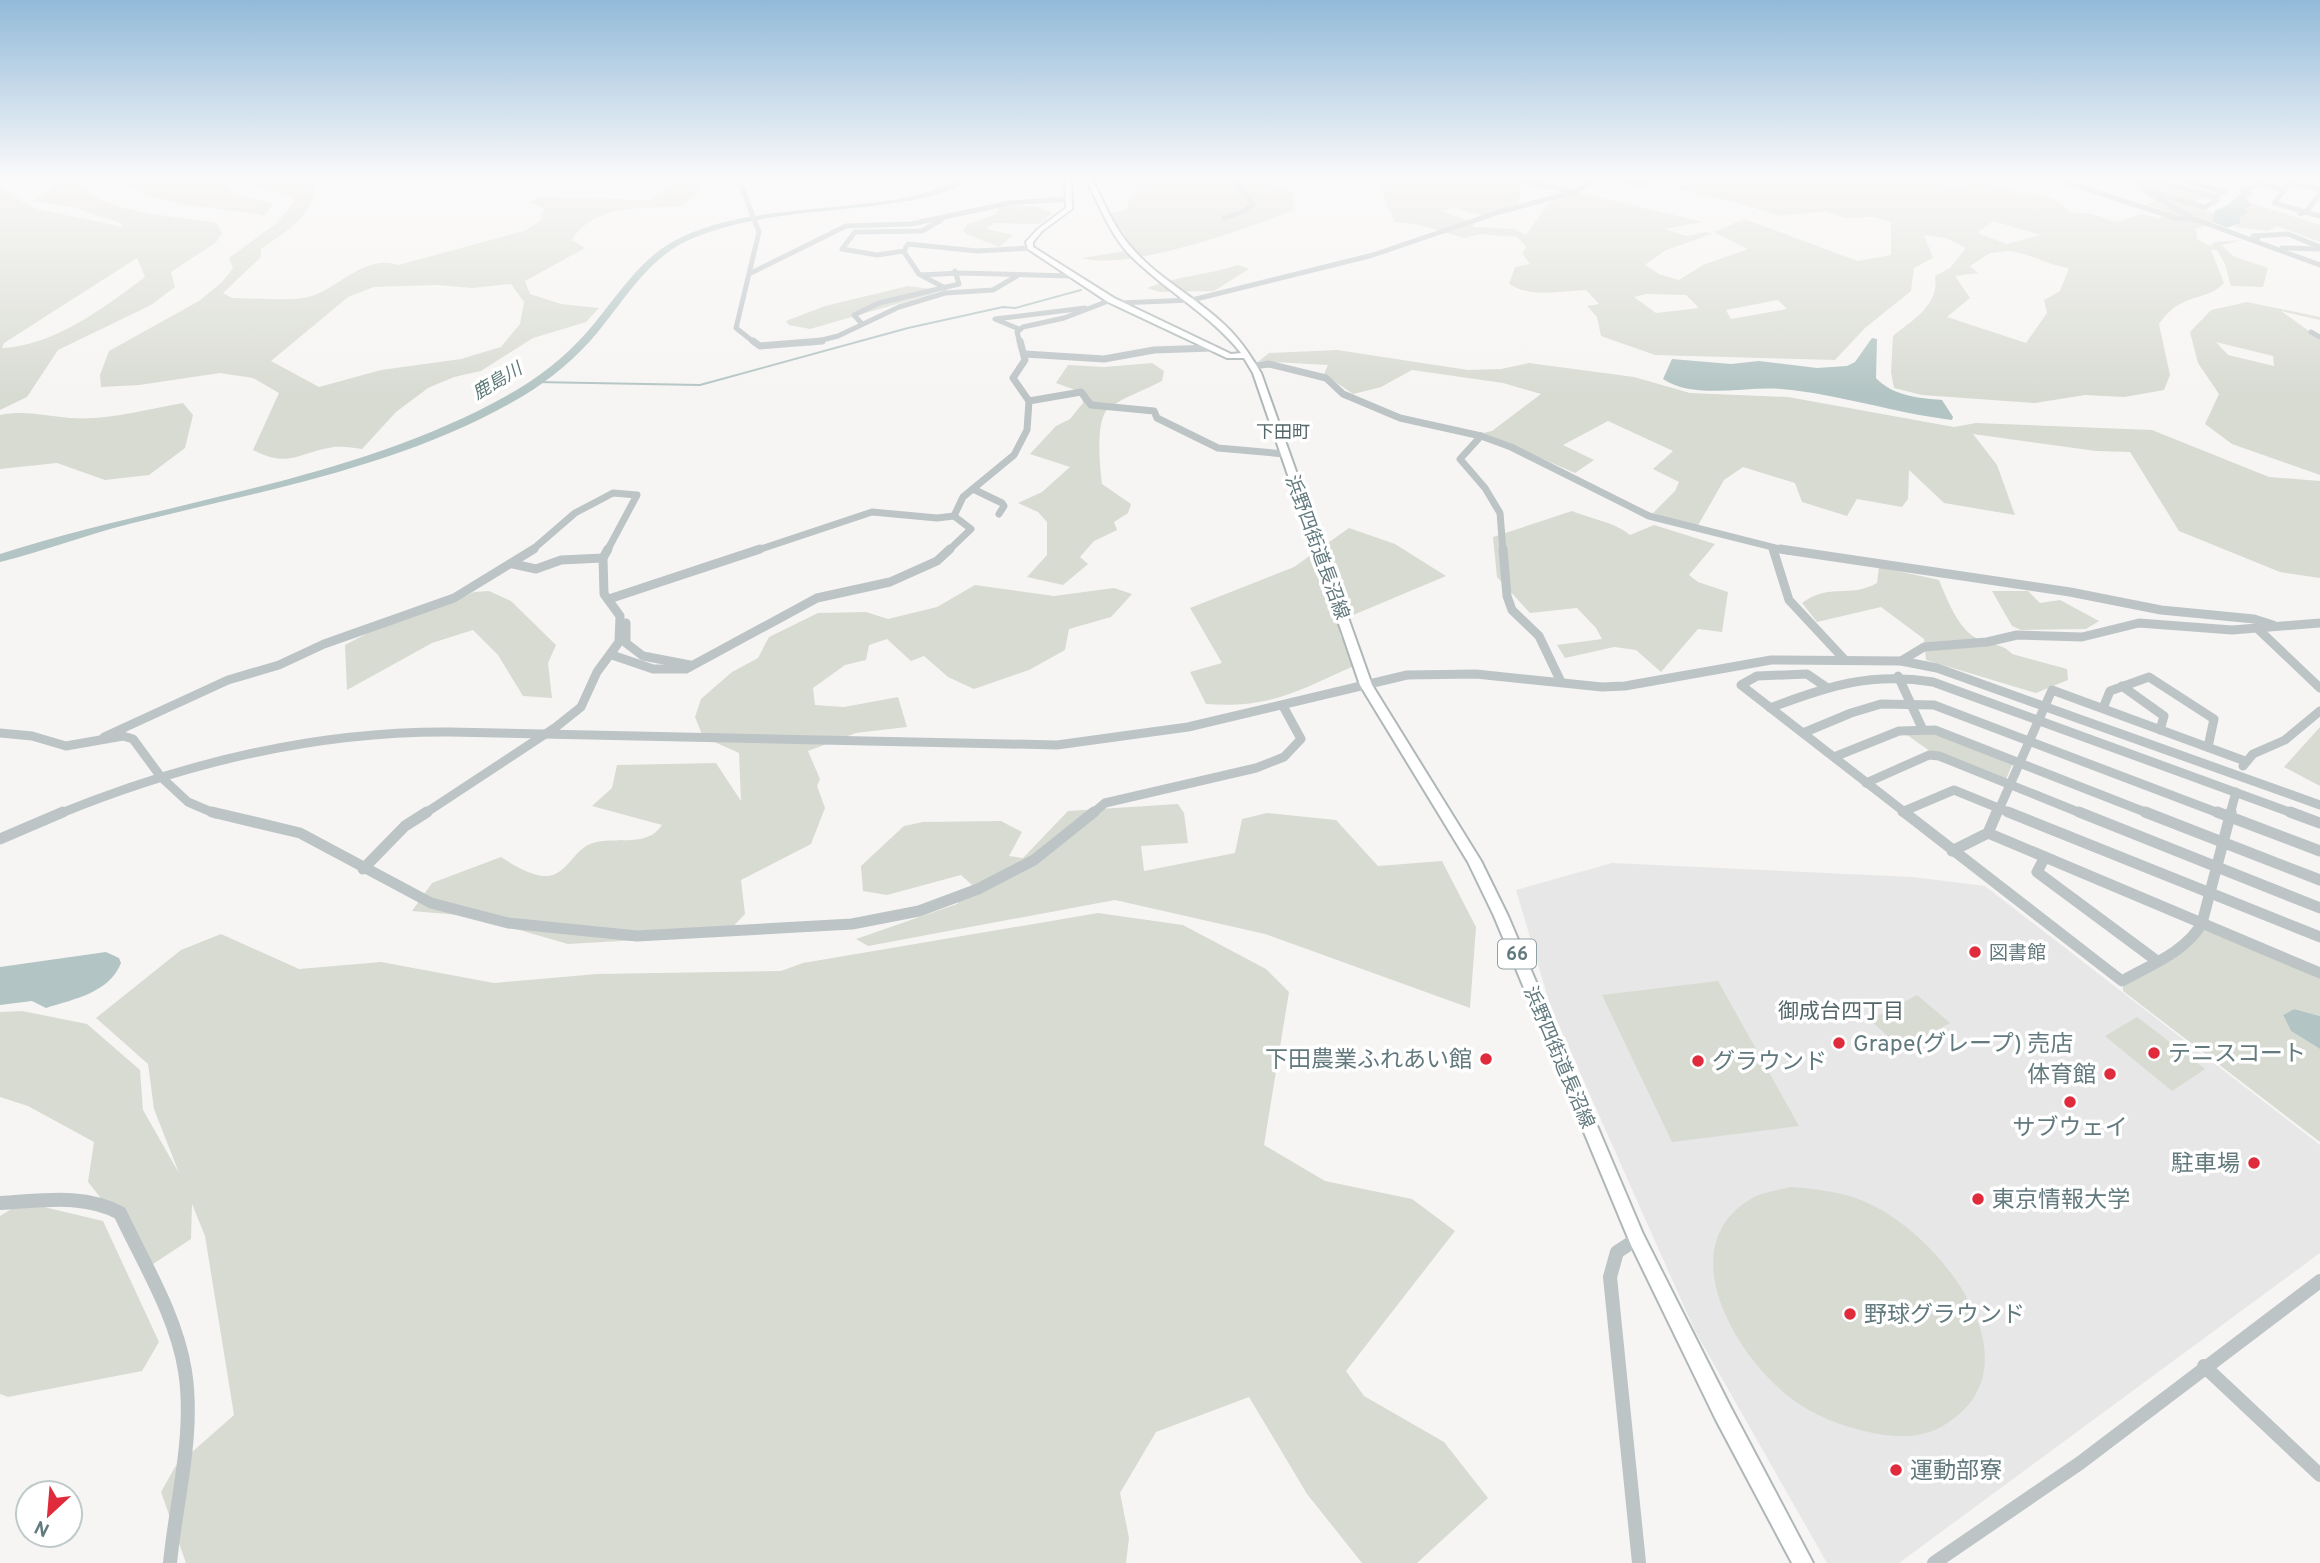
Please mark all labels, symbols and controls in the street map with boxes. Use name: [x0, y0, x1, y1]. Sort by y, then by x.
water label: 鹿島川: [469, 357, 529, 406]
district label: 下田町: [1256, 422, 1310, 445]
street label: 浜野四街道長沼線: [1279, 472, 1353, 623]
road number: 66: [1498, 939, 1536, 968]
place label: 図書館: [1989, 942, 2046, 966]
marker: 図書館: [1967, 944, 1983, 960]
street label: 浜野四街道長沼線: [1517, 983, 1599, 1132]
district label: 御成台四丁目: [1778, 999, 1904, 1026]
place label: Grape(グレープ) 売店: [1853, 1031, 2073, 1060]
marker: Grape(グレープ) 売店: [1831, 1035, 1847, 1051]
place label: テニスコート: [2168, 1041, 2306, 1070]
marker: テニスコート: [2146, 1045, 2162, 1061]
place label: 下田農業ふれあい館: [1265, 1047, 1472, 1076]
place label: グラウンド: [1712, 1049, 1827, 1078]
marker: 下田農業ふれあい館: [1478, 1051, 1494, 1067]
marker: グラウンド: [1690, 1053, 1706, 1069]
place label: 体育館: [2027, 1062, 2096, 1091]
marker: 体育館: [2102, 1066, 2118, 1082]
marker: サブウェイ: [2062, 1094, 2078, 1110]
place label: サブウェイ: [2013, 1115, 2128, 1144]
place label: 駐車場: [2171, 1151, 2240, 1180]
marker: 駐車場: [2246, 1155, 2262, 1171]
place label: 東京情報大学: [1992, 1187, 2130, 1216]
marker: 東京情報大学: [1970, 1191, 1986, 1207]
place label: 野球グラウンド: [1864, 1302, 2025, 1331]
marker: 野球グラウンド: [1842, 1306, 1858, 1322]
place label: 運動部寮: [1910, 1458, 2002, 1487]
marker: 運動部寮: [1888, 1462, 1904, 1478]
north arrow: [14, 1479, 84, 1549]
text: N: [31, 1514, 54, 1541]

